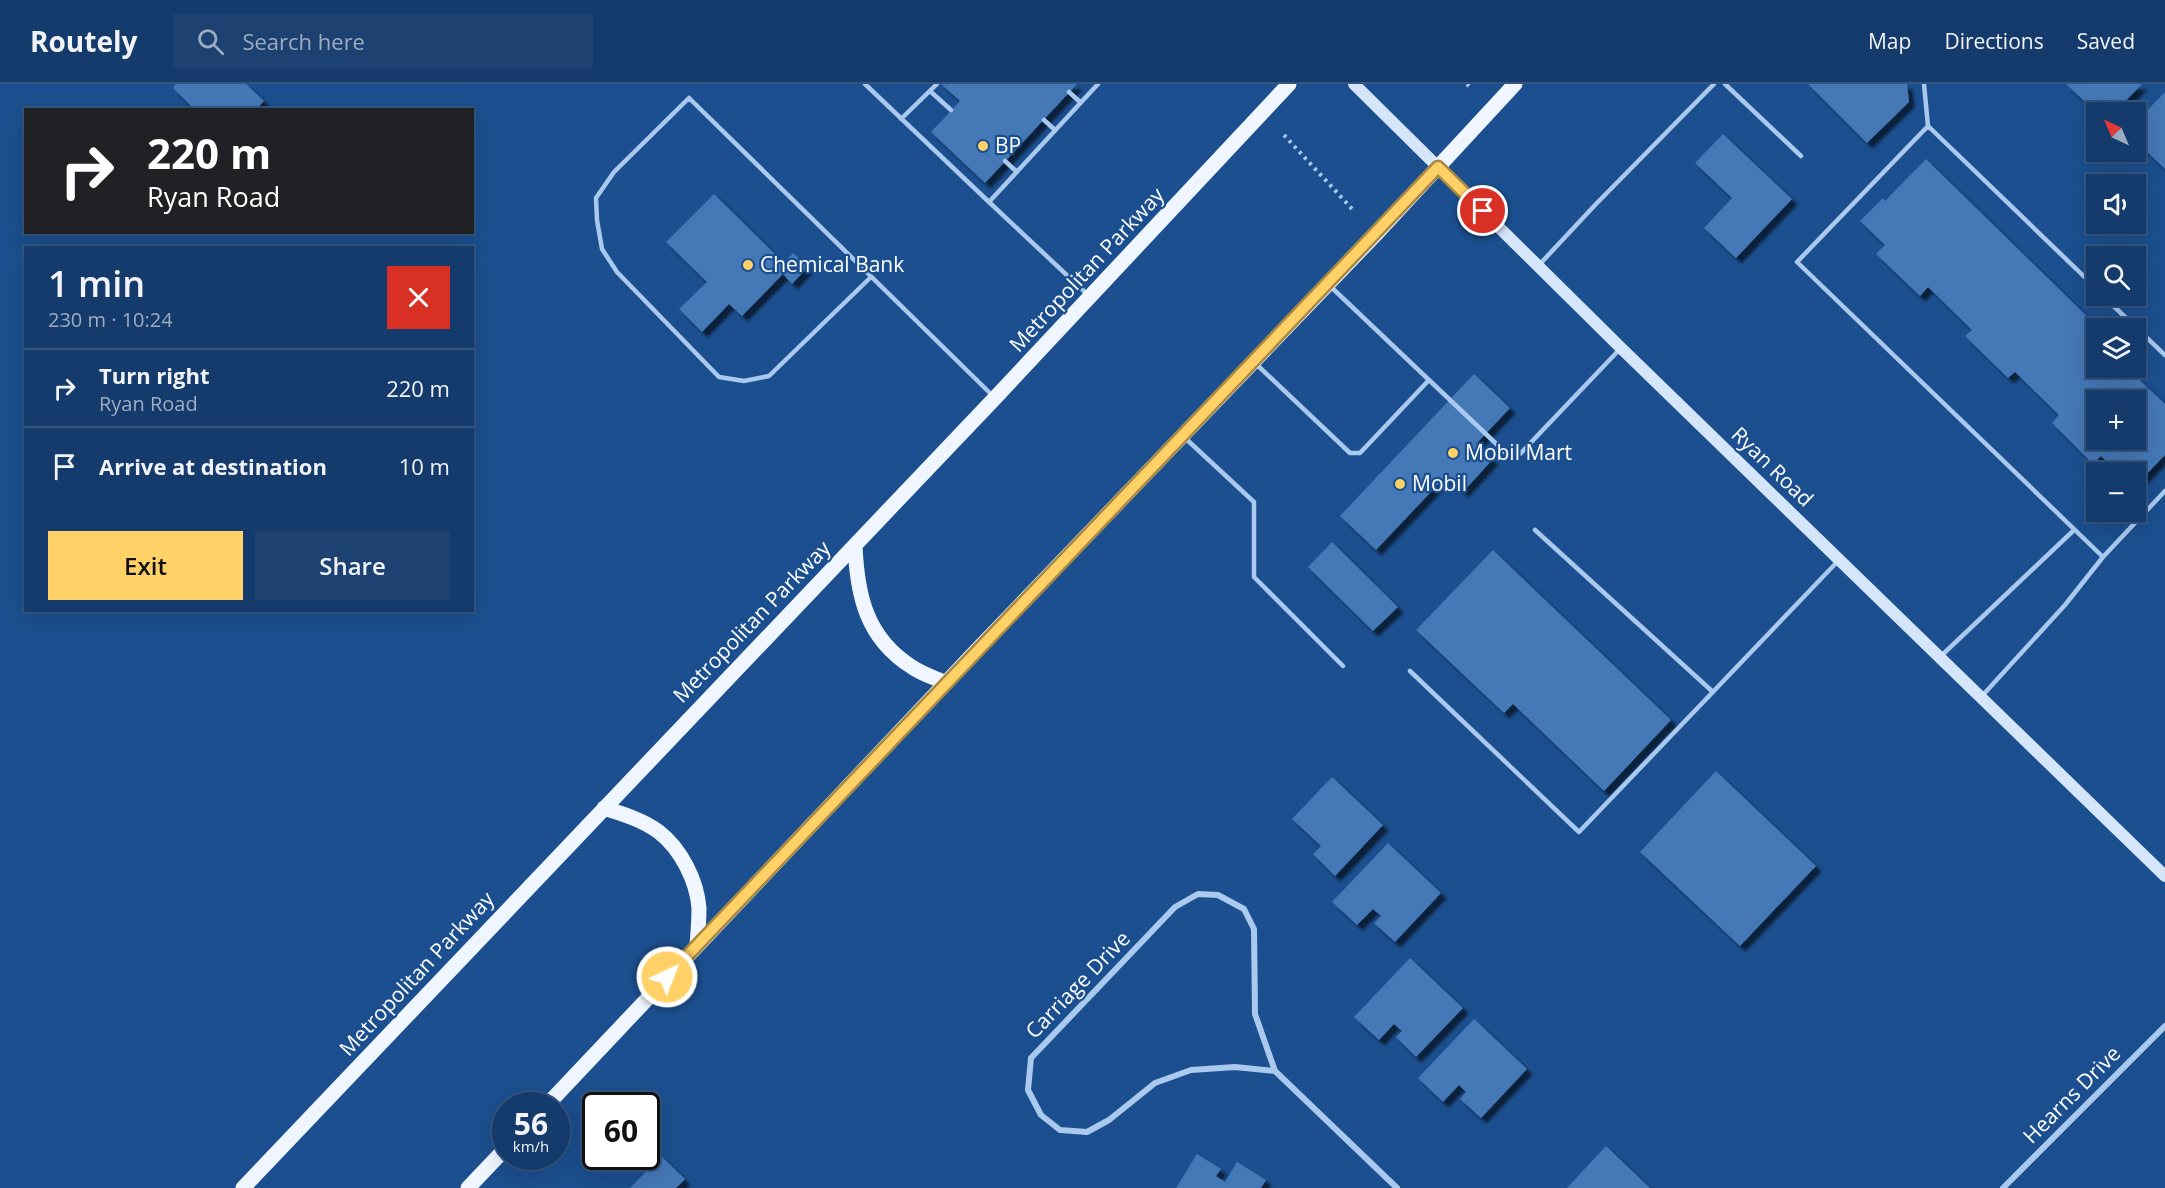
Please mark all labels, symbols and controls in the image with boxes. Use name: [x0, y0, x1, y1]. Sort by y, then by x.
search box: [173, 14, 593, 68]
text: Routely: [30, 22, 137, 60]
icon: search: [194, 25, 227, 58]
text: Search here: [242, 26, 365, 56]
text: Map: [1868, 27, 1911, 55]
text: Directions: [1944, 27, 2044, 55]
text: Saved: [2077, 27, 2135, 55]
north arrow: [2086, 102, 2146, 162]
map controls: [2086, 102, 2146, 522]
text: 220 m: [147, 124, 271, 181]
place label: BP: [995, 131, 1021, 159]
icon: right: [48, 132, 126, 210]
marker: BP: [976, 139, 990, 153]
button: sound: [2086, 174, 2146, 234]
text: Ryan Road: [147, 178, 280, 215]
street label: Metropolitan Parkway: [1003, 181, 1170, 358]
pin: [1457, 185, 1508, 236]
icon: arrive: [1466, 194, 1499, 227]
button: search: [2086, 246, 2146, 306]
place label: Chemical Bank: [760, 250, 904, 278]
marker: Chemical Bank: [741, 258, 755, 272]
text: 1 min: [48, 259, 145, 308]
button: close: [387, 266, 450, 329]
text: 230 m · 10:24: [48, 306, 173, 333]
button: layers: [2086, 318, 2146, 378]
text: Turn right: [99, 360, 210, 390]
icon: right: [48, 372, 81, 405]
text: 220 m: [386, 373, 450, 403]
text: Ryan Road: [99, 390, 198, 417]
button: +: [2086, 390, 2146, 450]
street label: Ryan Road: [1726, 420, 1820, 512]
place label: Mobil Mart: [1465, 438, 1572, 466]
marker: Mobil Mart: [1446, 446, 1460, 460]
icon: arrive: [48, 450, 81, 483]
text: Arrive at destination: [99, 451, 327, 481]
text: 10 m: [399, 451, 450, 481]
button: −: [2086, 462, 2146, 522]
place label: Mobil: [1412, 469, 1467, 497]
marker: Mobil: [1393, 477, 1407, 491]
button: Exit: [48, 531, 243, 600]
button: Share: [255, 531, 450, 600]
street label: Metropolitan Parkway: [666, 534, 836, 708]
street label: Metropolitan Parkway: [333, 885, 500, 1062]
street label: Carriage Drive: [1019, 925, 1136, 1044]
position arrow: [635, 945, 699, 1009]
street label: Hearns Drive: [2016, 1039, 2126, 1149]
speed limit sign: 60: [582, 1092, 660, 1170]
text: 56: [514, 1103, 548, 1144]
text: km/h: [513, 1136, 549, 1156]

